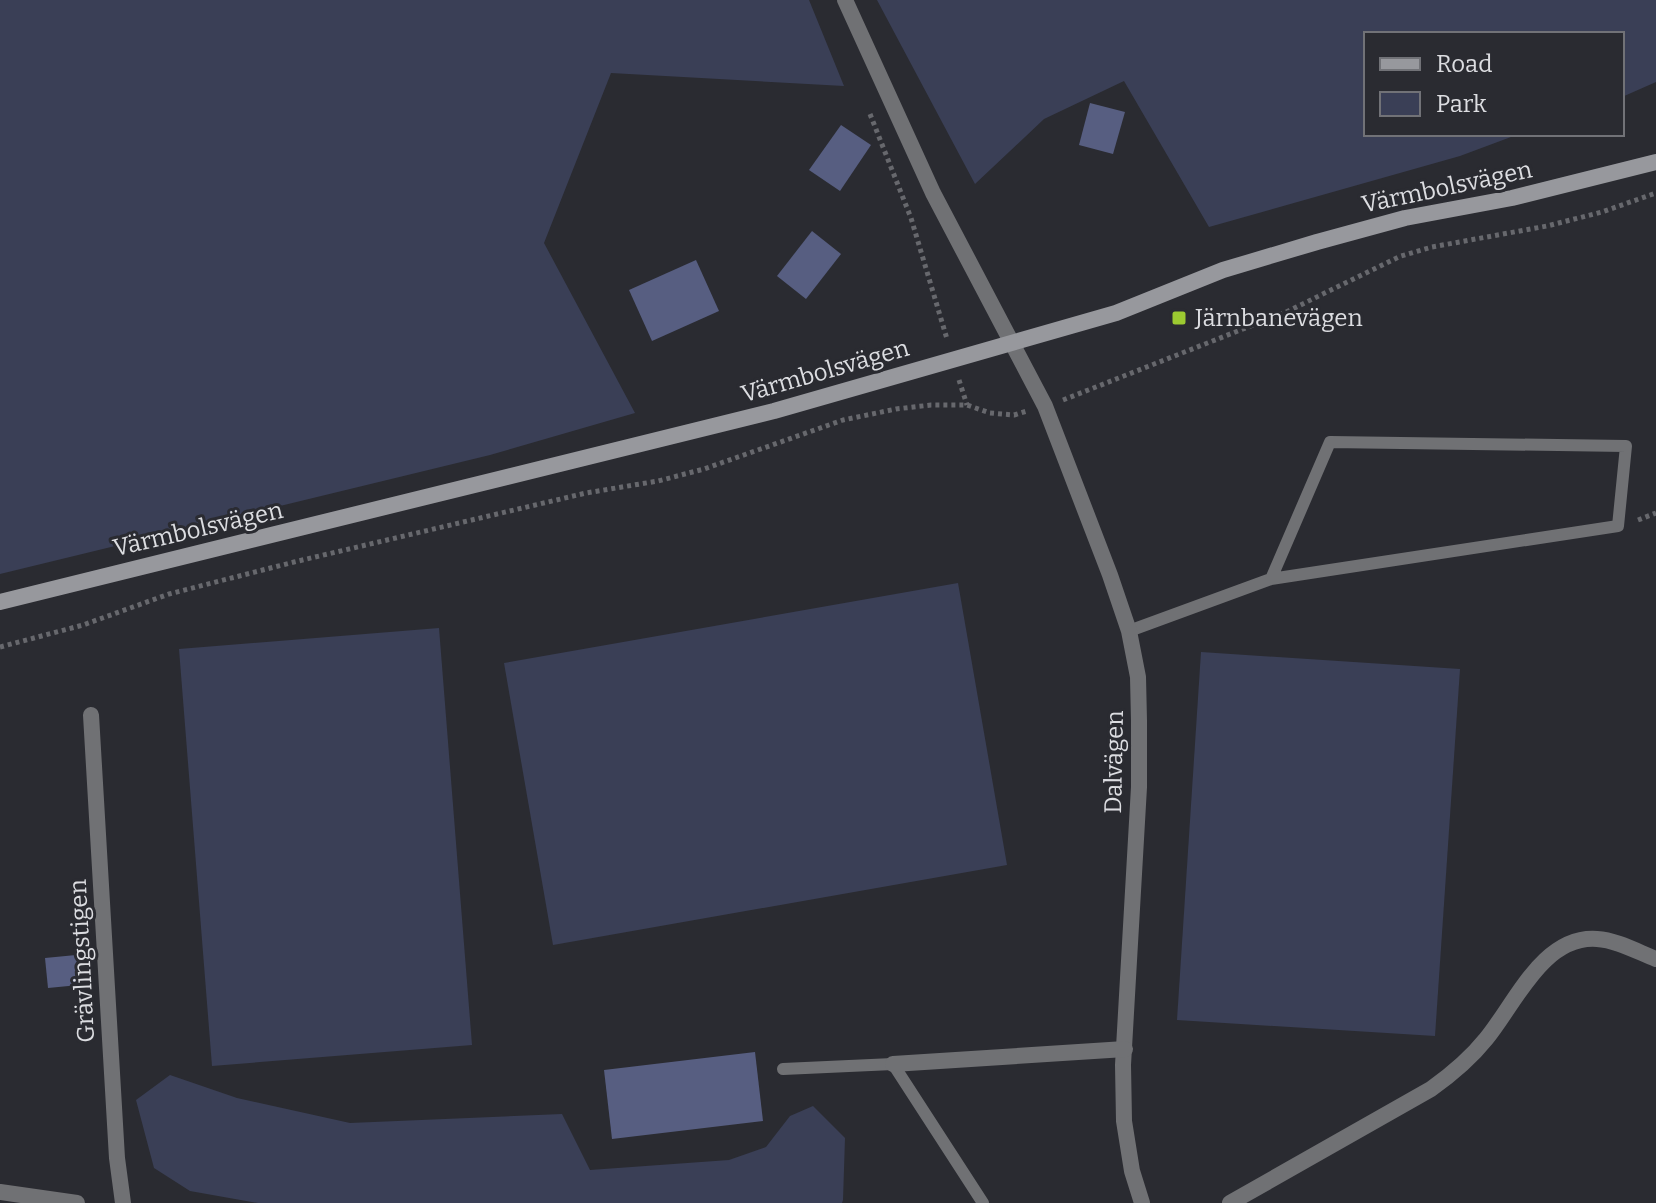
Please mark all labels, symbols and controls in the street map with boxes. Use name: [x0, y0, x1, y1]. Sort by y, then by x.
legend: [1364, 32, 1624, 136]
text: Road: [1436, 50, 1492, 78]
text: Park: [1436, 90, 1487, 118]
street label: Värmbolsvägen: [1359, 155, 1535, 219]
place label: Järnbanevägen: [1194, 304, 1363, 332]
marker: Järnbanevägen: [1170, 309, 1188, 327]
street label: Värmbolsvägen: [738, 334, 912, 408]
street label: Värmbolsvägen: [110, 496, 286, 562]
street label: Dalvägen: [1099, 710, 1129, 814]
street label: Grävlingstigen: [64, 879, 100, 1043]

